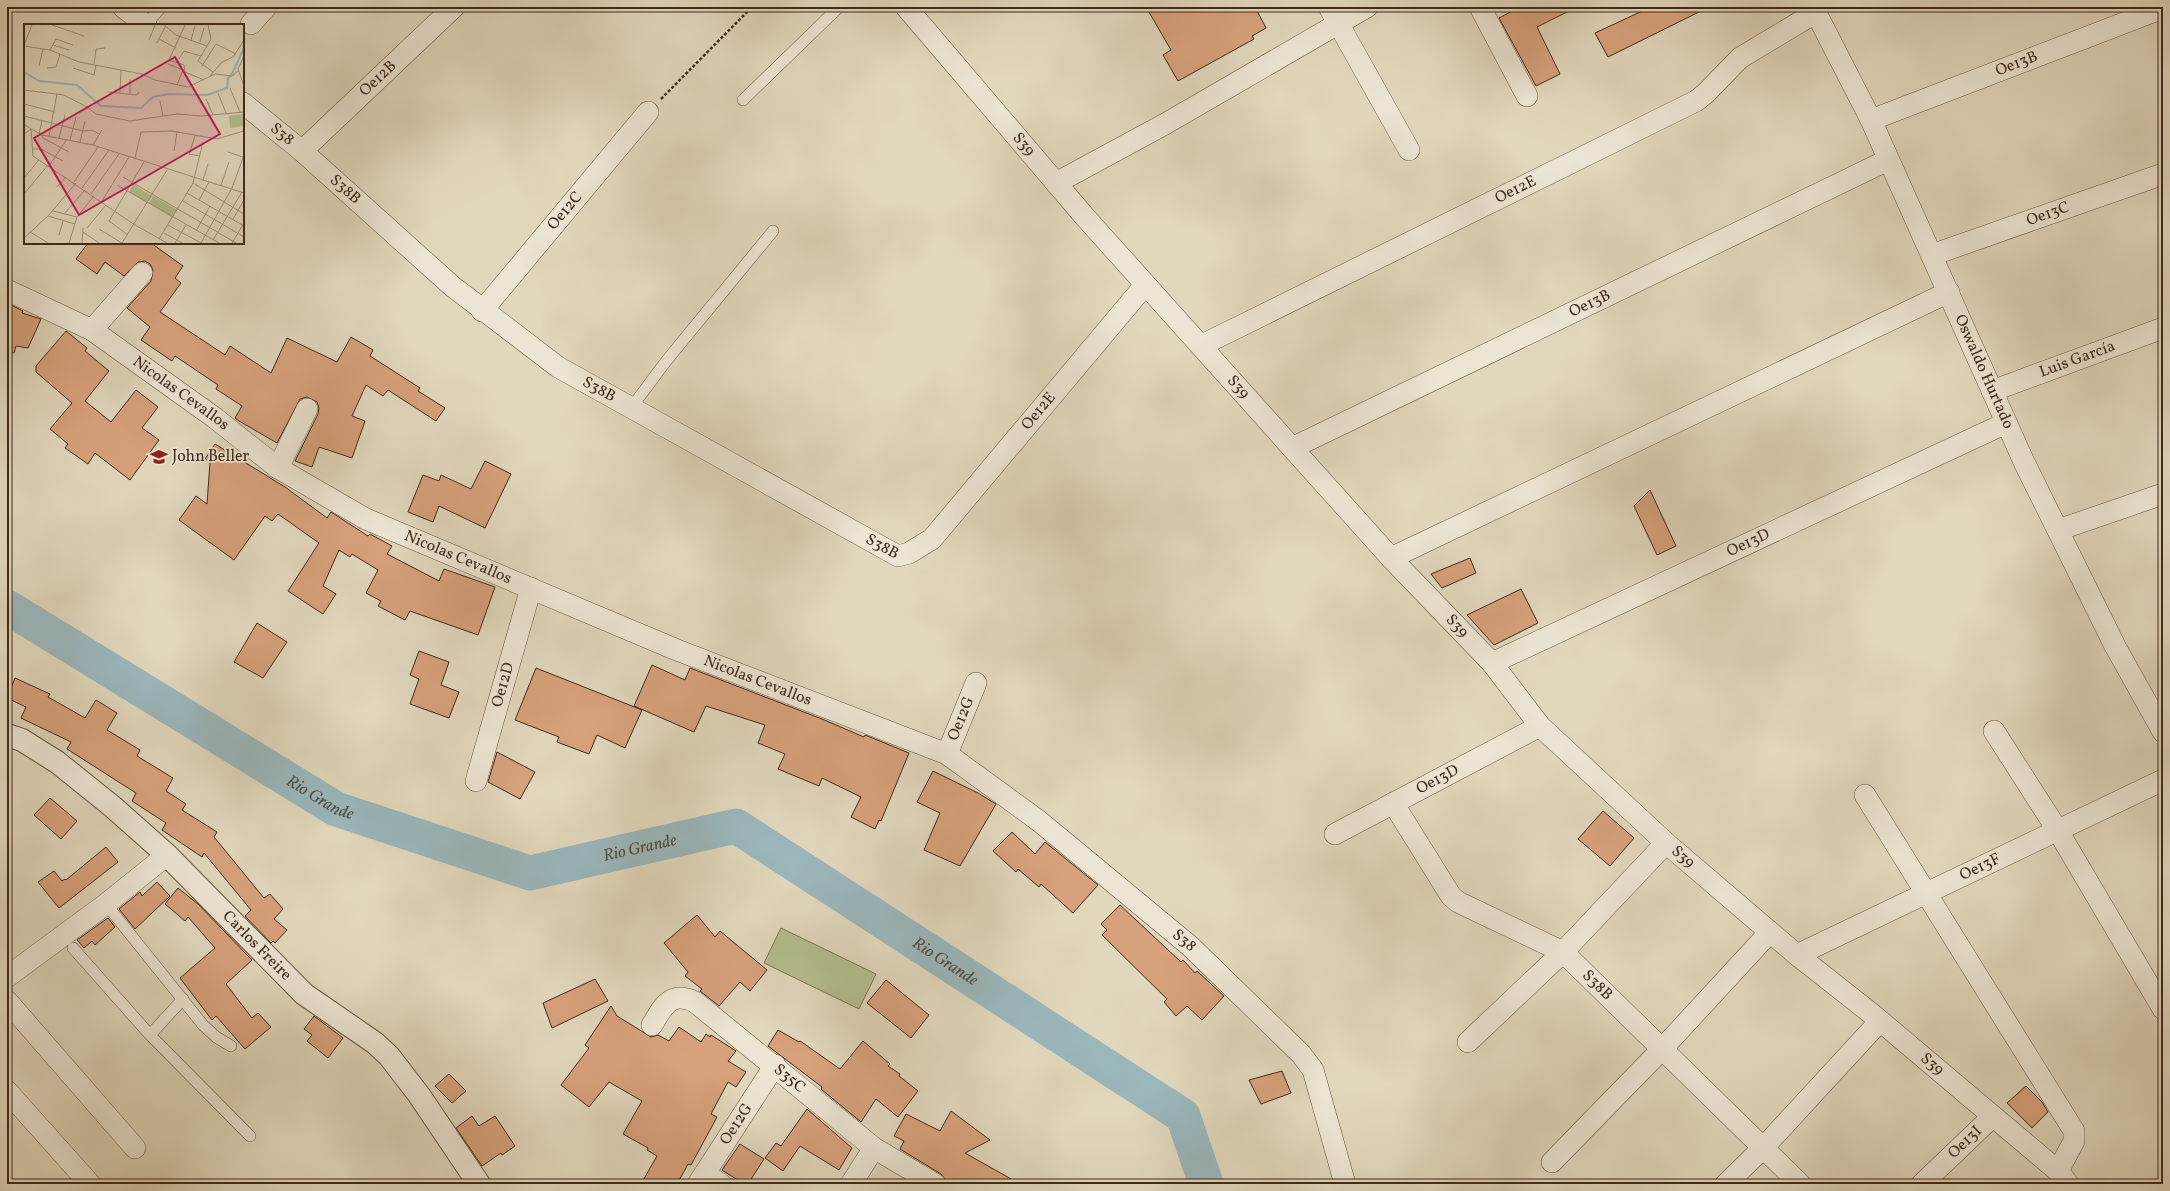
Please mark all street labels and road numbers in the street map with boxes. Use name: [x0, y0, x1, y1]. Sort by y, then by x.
street label: Oe13B: [1992, 46, 2041, 82]
street label: Oe12B: [355, 56, 402, 102]
street label: S38: [265, 118, 299, 151]
street label: S39: [1007, 128, 1040, 161]
street label: S38B: [325, 170, 366, 210]
street label: Oe12E: [1491, 170, 1540, 210]
street label: Oe12C: [543, 187, 588, 235]
street label: Oe13C: [2024, 197, 2073, 232]
street label: Oe13B: [1566, 285, 1615, 323]
street label: Oswaldo Hurtado: [1949, 311, 2019, 433]
street label: Luis García: [2036, 336, 2118, 384]
street label: Nicolas Cevallos: [128, 351, 234, 436]
street label: S39: [1221, 371, 1255, 404]
street label: S38B: [578, 372, 620, 408]
street label: Oe12E: [1016, 388, 1061, 435]
street label: Oe13D: [1723, 524, 1774, 563]
street label: Nicolas Cevallos: [401, 525, 515, 590]
street label: S38B: [861, 529, 903, 565]
street label: S39: [1440, 610, 1473, 643]
street label: Nicolas Cevallos: [700, 650, 815, 712]
street label: Oe12D: [487, 659, 520, 710]
street label: Oe12G: [943, 693, 980, 744]
street label: Oe13D: [1412, 759, 1463, 800]
street label: S39: [1666, 841, 1699, 874]
street label: Oe13F: [1956, 848, 2004, 887]
street label: Carlos Freire: [217, 906, 296, 986]
street label: S38: [1167, 924, 1201, 957]
street label: S38B: [1577, 965, 1617, 1006]
street label: S39: [1915, 1048, 1948, 1081]
street label: S35C: [769, 1059, 810, 1099]
street label: Oe12G: [715, 1099, 758, 1150]
street label: Oe13I: [1944, 1121, 1987, 1164]

